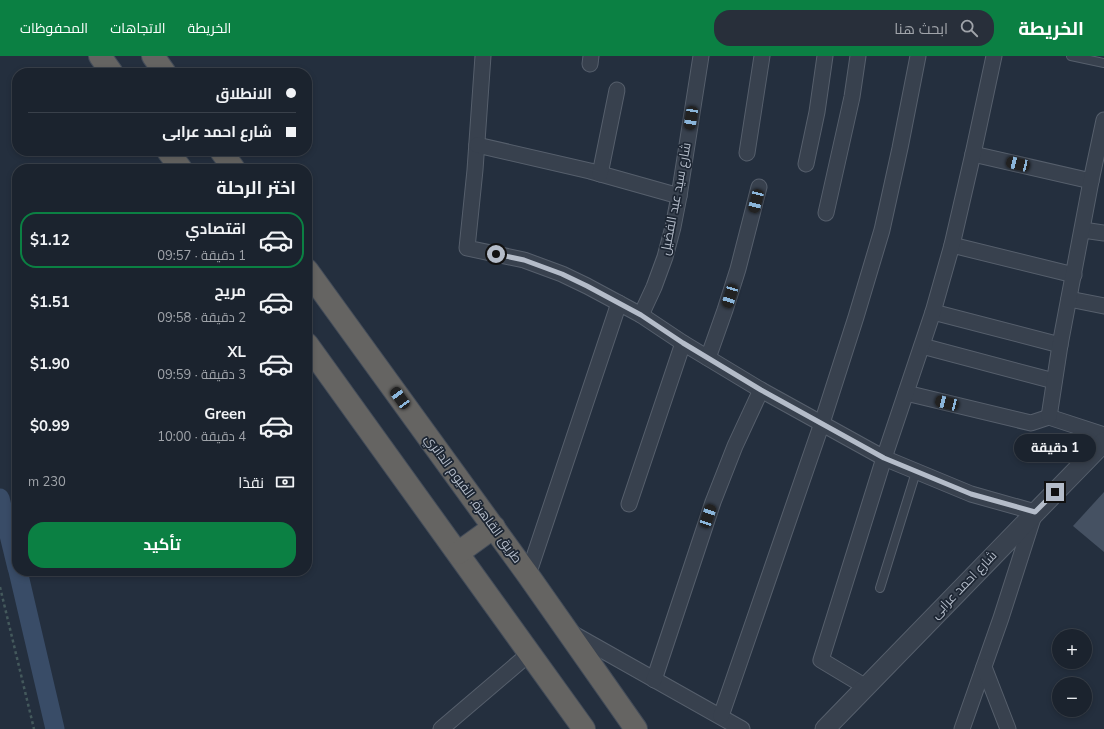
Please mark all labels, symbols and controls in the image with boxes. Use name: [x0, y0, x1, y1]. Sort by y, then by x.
search box: [714, 10, 994, 46]
text: الخريطة: [1018, 16, 1084, 42]
icon: search: [958, 17, 980, 39]
text: المحفوظات: [20, 19, 88, 38]
text: الاتجاهات: [110, 19, 166, 38]
text: الخريطة: [188, 19, 231, 38]
text: ابحث هنا: [894, 19, 948, 39]
text: الانطلاق: [216, 84, 272, 104]
car: [683, 105, 699, 131]
text: شارع احمد عرابى: [162, 122, 272, 142]
street label: شارع سيد عبد الفضيل: [656, 141, 696, 257]
car: [1005, 155, 1031, 173]
text: اختر الرحلة: [216, 176, 296, 200]
car: [747, 188, 765, 214]
text: اقتصادي: [186, 219, 246, 239]
icon: car: [258, 222, 294, 258]
text: $1.12: [30, 230, 70, 250]
route start: [487, 245, 505, 263]
text: 1 دقيقة · 09:57: [157, 247, 246, 265]
text: مريح: [214, 281, 246, 301]
car: [721, 283, 739, 309]
icon: car: [258, 284, 294, 320]
text: $1.51: [30, 292, 70, 312]
text: 2 دقيقة · 09:58: [157, 309, 246, 327]
text: XL: [227, 342, 246, 362]
icon: car: [258, 346, 294, 382]
text: $1.90: [30, 354, 70, 374]
text: 3 دقيقة · 09:59: [157, 366, 246, 384]
car: [388, 385, 412, 411]
car: [934, 394, 960, 412]
text: Green: [204, 404, 246, 424]
icon: car: [258, 408, 294, 444]
text: $0.99: [30, 416, 70, 436]
text: 4 دقيقة · 10:00: [157, 428, 246, 446]
street label: طريق القاهرة, الفيوم الدائري: [419, 431, 526, 568]
callout: 1 دقيقة: [1014, 434, 1096, 462]
text: 1 دقيقة: [1031, 439, 1079, 457]
icon: cash: [274, 471, 296, 493]
text: 230 m: [28, 473, 66, 491]
text: نقدًا: [238, 473, 264, 493]
route end: [1046, 483, 1064, 501]
car: [698, 503, 718, 529]
button: تأكيد: [28, 522, 296, 568]
street label: شارع احمد عرابى: [927, 547, 1001, 623]
map controls: [1052, 629, 1092, 717]
button: +: [1052, 629, 1092, 669]
button: −: [1052, 677, 1092, 717]

